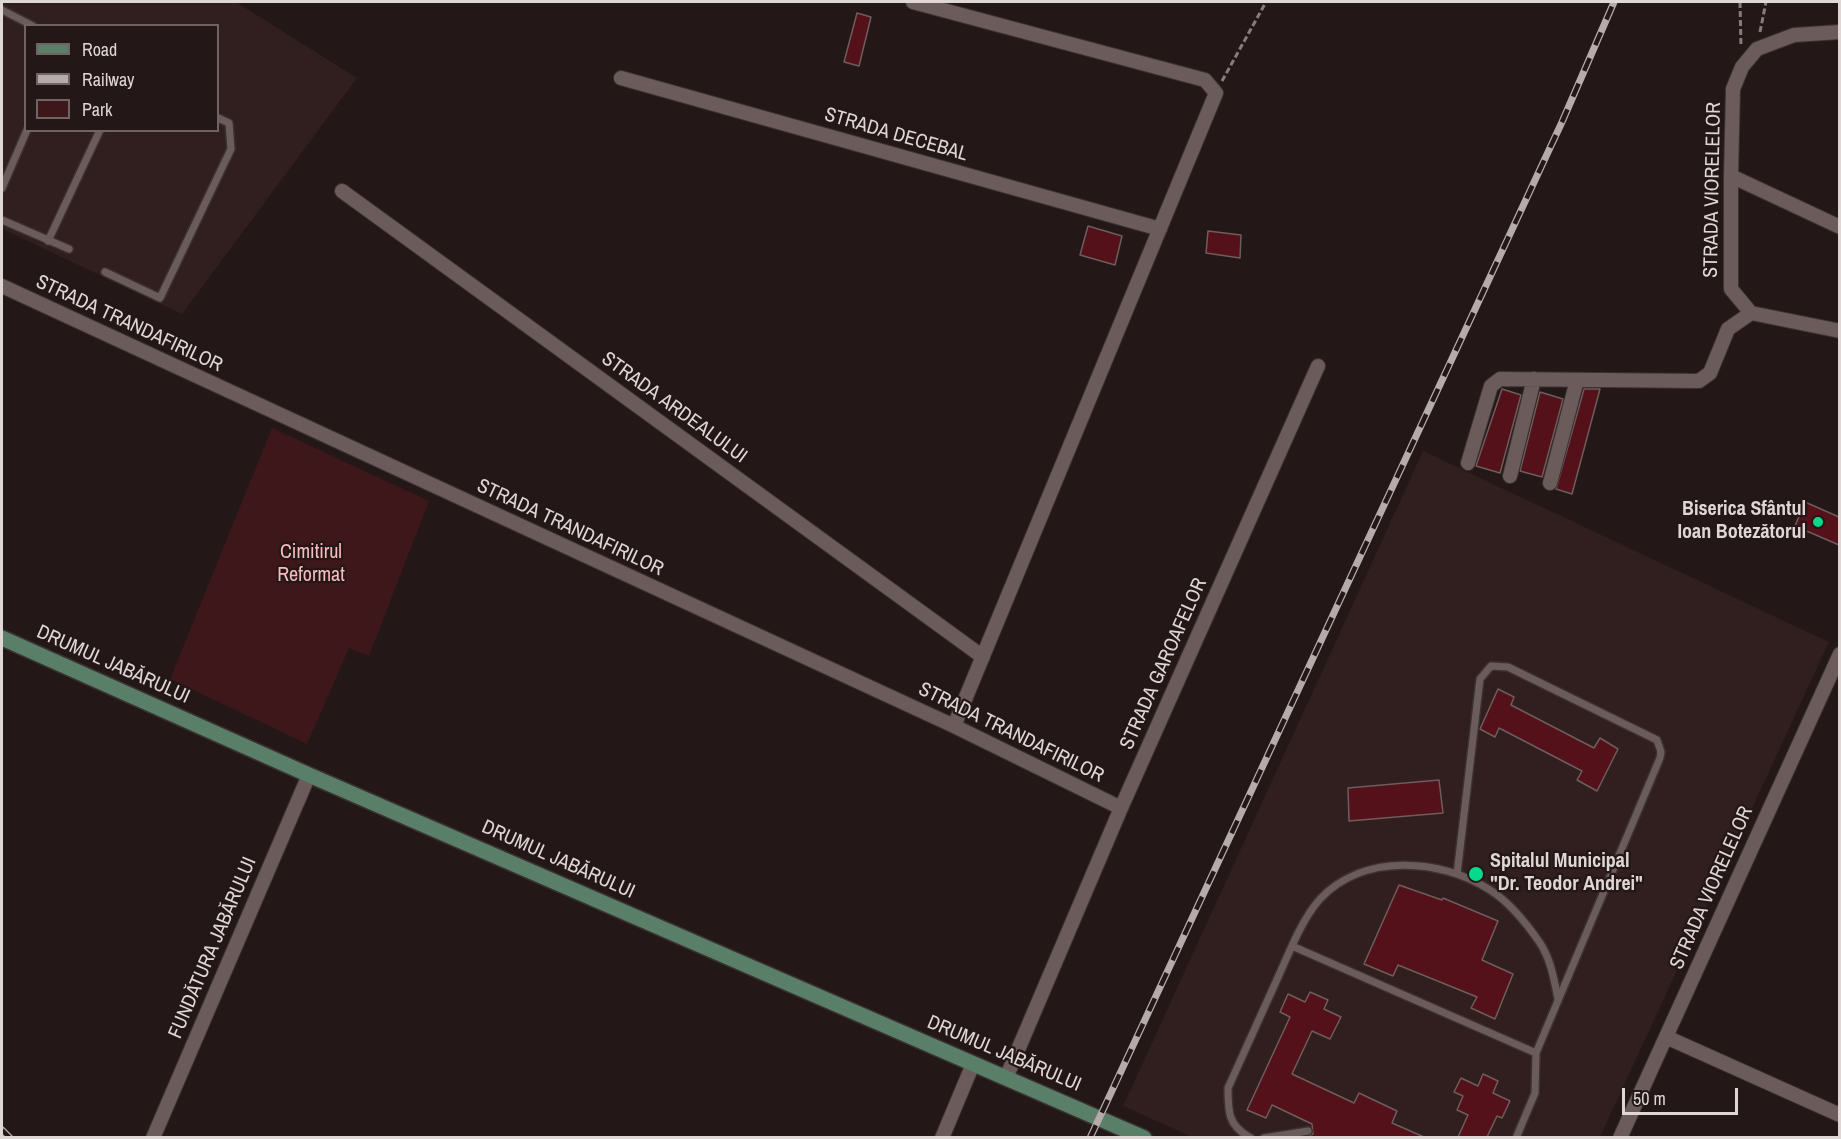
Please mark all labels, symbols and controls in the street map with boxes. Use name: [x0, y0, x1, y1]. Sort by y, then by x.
legend: [24, 24, 219, 132]
text: Road: [82, 37, 117, 62]
text: Railway: [82, 67, 135, 92]
text: Park: [82, 97, 112, 122]
street label: STRADA VIORELELOR: [1699, 102, 1727, 278]
street label: STRADA DECEBAL: [822, 103, 970, 167]
street label: STRADA TRANDAFIRILOR: [32, 270, 226, 378]
street label: STRADA ARDEALULUI: [597, 347, 751, 469]
street label: STRADA TRANDAFIRILOR: [473, 474, 667, 582]
place label: Biserica Sfântul Ioan Botezătorul: [1678, 498, 1806, 545]
marker: Biserica Sfântul Ioan Botezătorul: [1811, 515, 1825, 529]
park label: Cimitirul Reformat: [277, 541, 345, 588]
street label: STRADA GAROAFELOR: [1115, 575, 1213, 753]
street label: DRUMUL JABĂRULUI: [33, 620, 193, 710]
street label: STRADA TRANDAFIRILOR: [914, 678, 1108, 788]
street label: STRADA VIORELELOR: [1665, 803, 1759, 973]
street label: DRUMUL JABĂRULUI: [478, 815, 638, 905]
place label: Spitalul Municipal "Dr. Teodor Andrei": [1490, 850, 1643, 897]
street label: FUNDĂTURA JABĂRULUI: [164, 854, 262, 1042]
marker: Spitalul Municipal "Dr. Teodor Andrei": [1467, 865, 1485, 883]
street label: DRUMUL JABĂRULUI: [923, 1011, 1085, 1097]
scale bar: [1625, 1076, 1740, 1114]
text: 50 m: [1633, 1086, 1666, 1111]

